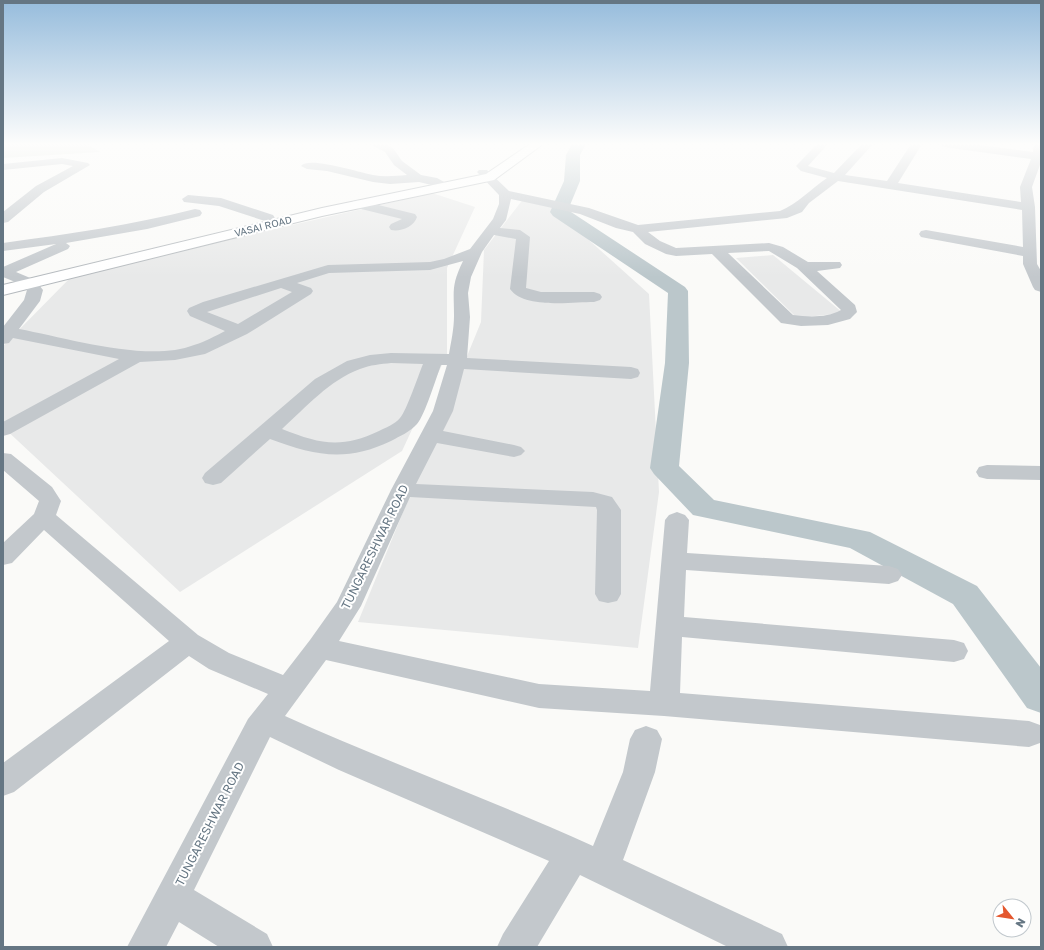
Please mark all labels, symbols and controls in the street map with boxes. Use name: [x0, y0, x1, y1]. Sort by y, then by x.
street label: VASAI ROAD: [233, 213, 293, 239]
street label: TUNGARESHWAR ROAD: [338, 482, 411, 612]
street label: TUNGARESHWAR ROAD: [172, 759, 247, 888]
north arrow: [992, 898, 1032, 938]
text: N: [1013, 916, 1029, 930]

